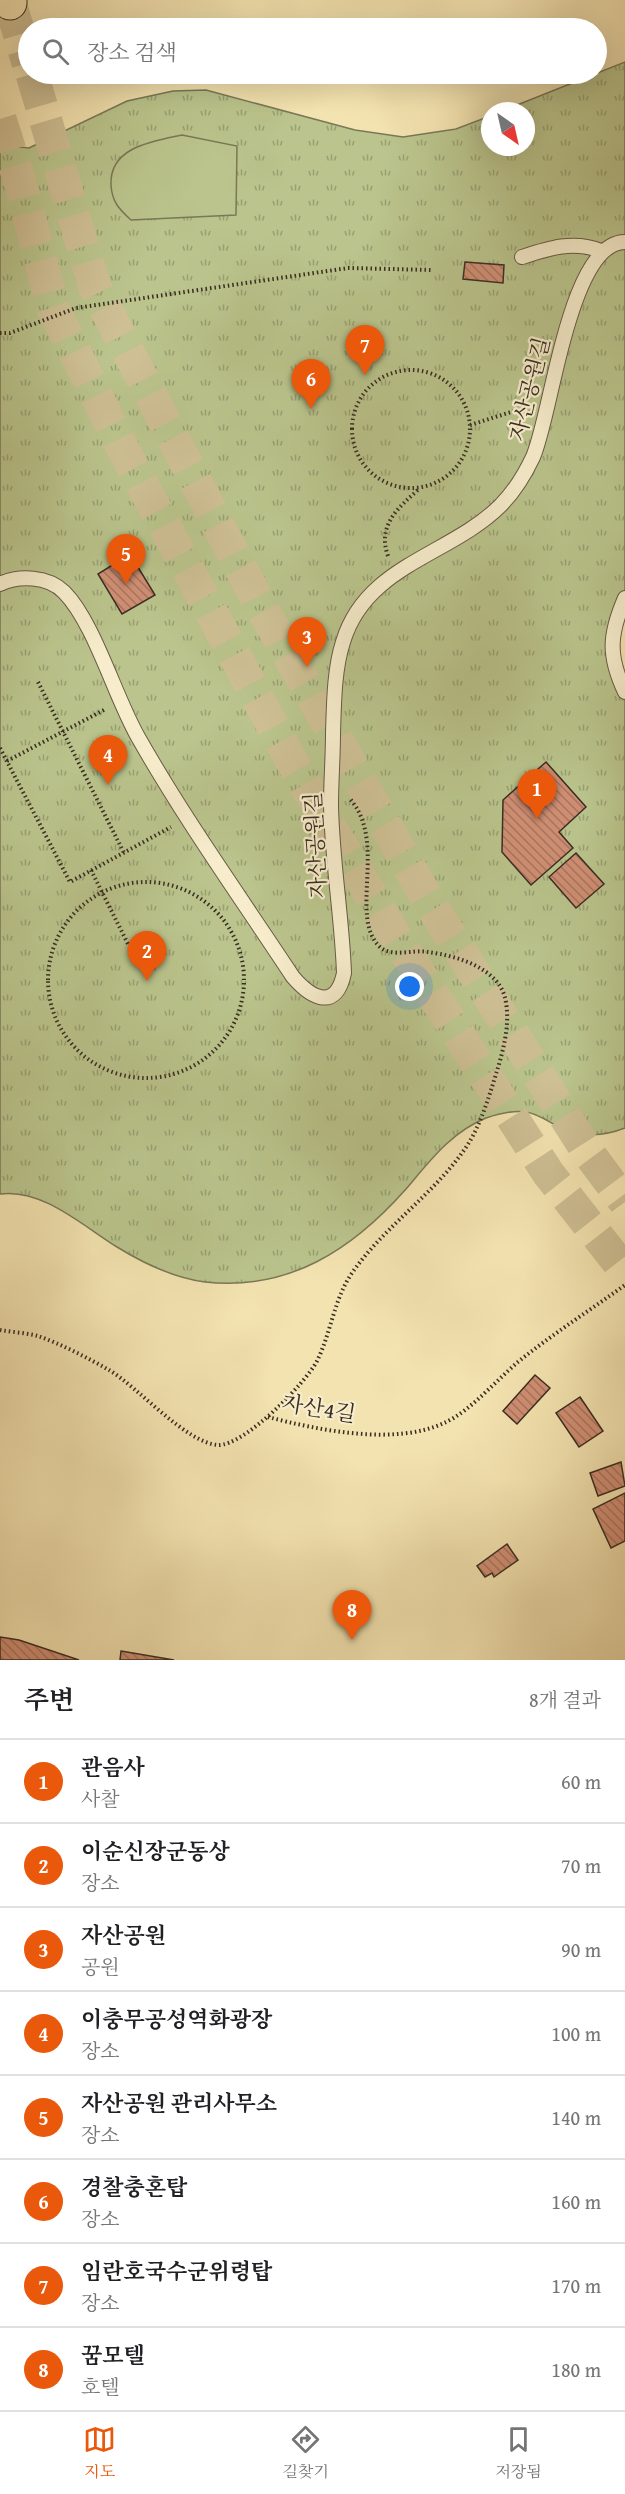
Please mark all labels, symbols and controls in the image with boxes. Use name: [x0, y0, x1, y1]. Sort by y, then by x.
search box: [18, 18, 607, 84]
icon: search: [39, 35, 72, 68]
text: 장소 검색: [87, 36, 177, 68]
north arrow: [481, 102, 535, 156]
pin: 7: [346, 326, 385, 375]
street label: 자산공원길: [501, 334, 557, 444]
pin: 6: [292, 360, 330, 409]
pin: 5: [106, 534, 146, 584]
pin: 3: [288, 618, 326, 667]
pin: 4: [88, 736, 128, 785]
pin: 1: [518, 770, 556, 819]
street label: 자산공원길: [296, 791, 334, 899]
pin: 2: [128, 932, 166, 981]
your location: [395, 972, 424, 1001]
street label: 자산4길: [280, 1386, 358, 1430]
pin: 8: [332, 1590, 372, 1640]
text: 주변: [24, 1680, 74, 1719]
text: 8개 결과: [529, 1685, 601, 1714]
text: 관음사: [81, 1751, 145, 1783]
text: 1: [38, 1767, 49, 1796]
text: 60 m: [561, 1767, 601, 1796]
text: 사찰: [81, 1784, 120, 1813]
text: 이순신장군동상: [81, 1835, 230, 1867]
text: 2: [38, 1851, 49, 1880]
text: 70 m: [561, 1851, 601, 1880]
text: 장소: [81, 1868, 120, 1897]
text: 자산공원: [81, 1919, 166, 1951]
text: 3: [38, 1935, 49, 1964]
text: 90 m: [561, 1935, 601, 1964]
text: 공원: [81, 1952, 120, 1981]
text: 이충무공성역화광장: [81, 2003, 272, 2035]
text: 4: [38, 2019, 49, 2048]
text: 100 m: [551, 2019, 601, 2048]
text: 장소: [81, 2036, 120, 2065]
text: 자산공원 관리사무소: [81, 2087, 277, 2119]
text: 5: [38, 2103, 49, 2132]
text: 140 m: [551, 2103, 601, 2132]
text: 장소: [81, 2120, 120, 2149]
text: 경찰충혼탑: [81, 2171, 187, 2203]
text: 6: [38, 2187, 49, 2216]
text: 160 m: [551, 2187, 601, 2216]
text: 장소: [81, 2204, 120, 2233]
text: 임란호국수군위령탑: [81, 2255, 272, 2287]
text: 7: [38, 2271, 49, 2300]
text: 170 m: [551, 2271, 601, 2300]
text: 장소: [81, 2288, 120, 2317]
text: 꿈모텔: [81, 2339, 145, 2371]
text: 8: [38, 2355, 49, 2384]
text: 180 m: [551, 2355, 601, 2384]
text: 호텔: [81, 2372, 120, 2401]
tab: 지도: [83, 2423, 116, 2483]
tab: 길찾기: [283, 2423, 329, 2483]
tab: 저장됨: [495, 2423, 542, 2483]

